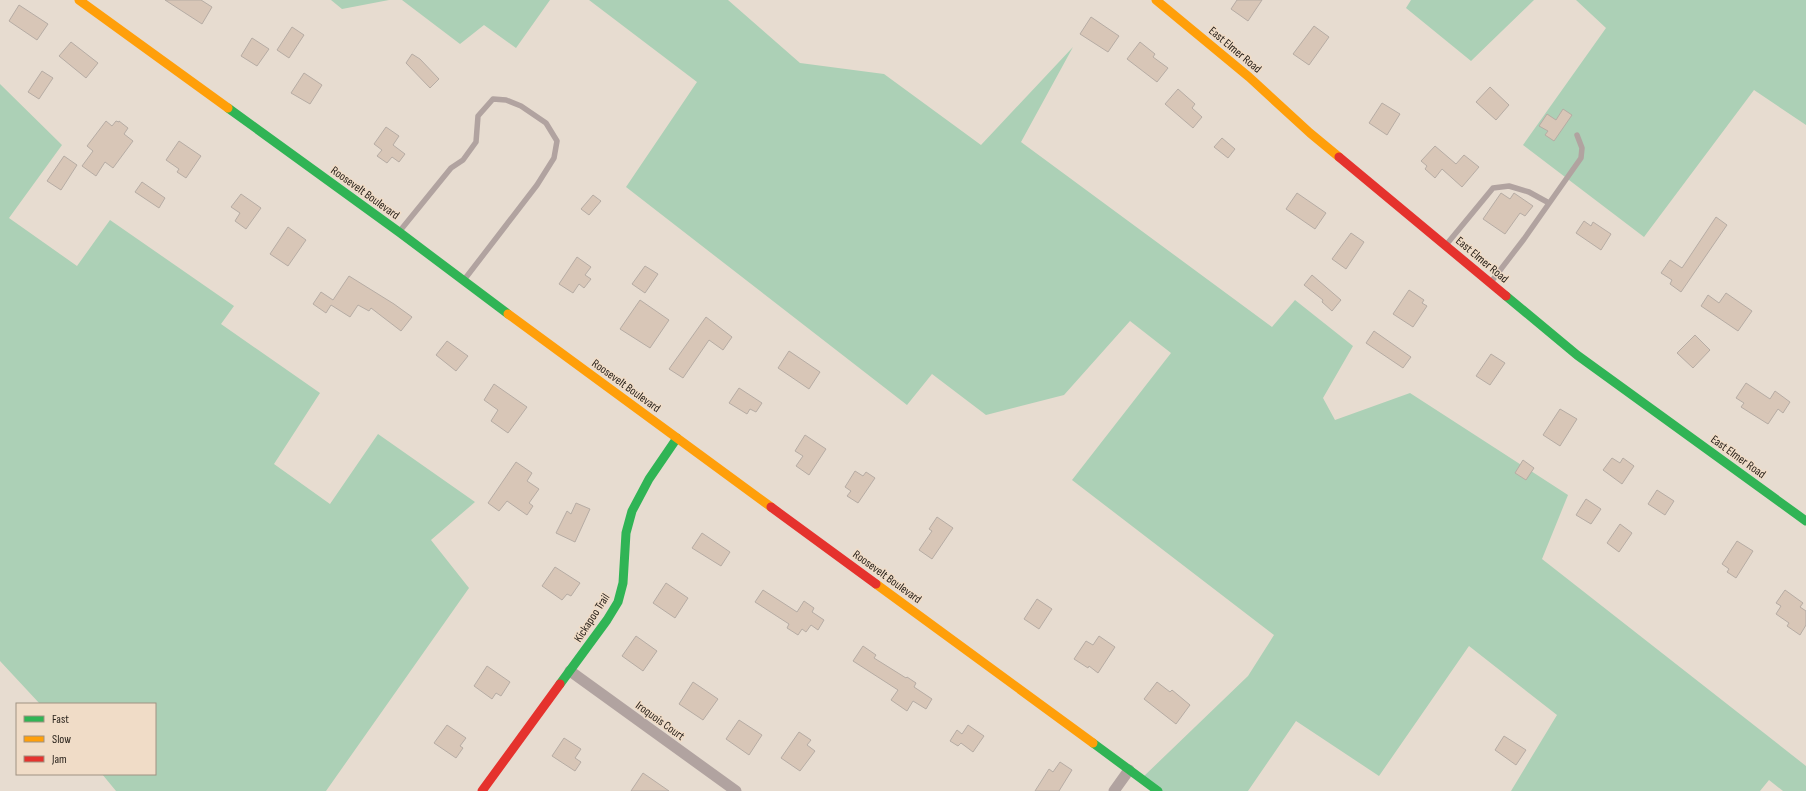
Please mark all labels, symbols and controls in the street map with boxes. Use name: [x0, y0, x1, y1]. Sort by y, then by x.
street label: East Elmer Road: [1206, 24, 1264, 76]
street label: Roosevelt Boulevard: [328, 163, 402, 223]
street label: East Elmer Road: [1453, 234, 1511, 286]
street label: Roosevelt Boulevard: [589, 356, 663, 416]
street label: East Elmer Road: [1708, 432, 1768, 482]
street label: Roosevelt Boulevard: [850, 547, 924, 607]
street label: Kickapoo Trail: [571, 591, 613, 645]
street label: Iroquois Court: [633, 698, 688, 744]
legend: [16, 703, 156, 775]
text: Fast: [52, 712, 69, 727]
text: Slow: [52, 732, 71, 747]
text: Jam: [51, 752, 67, 767]

